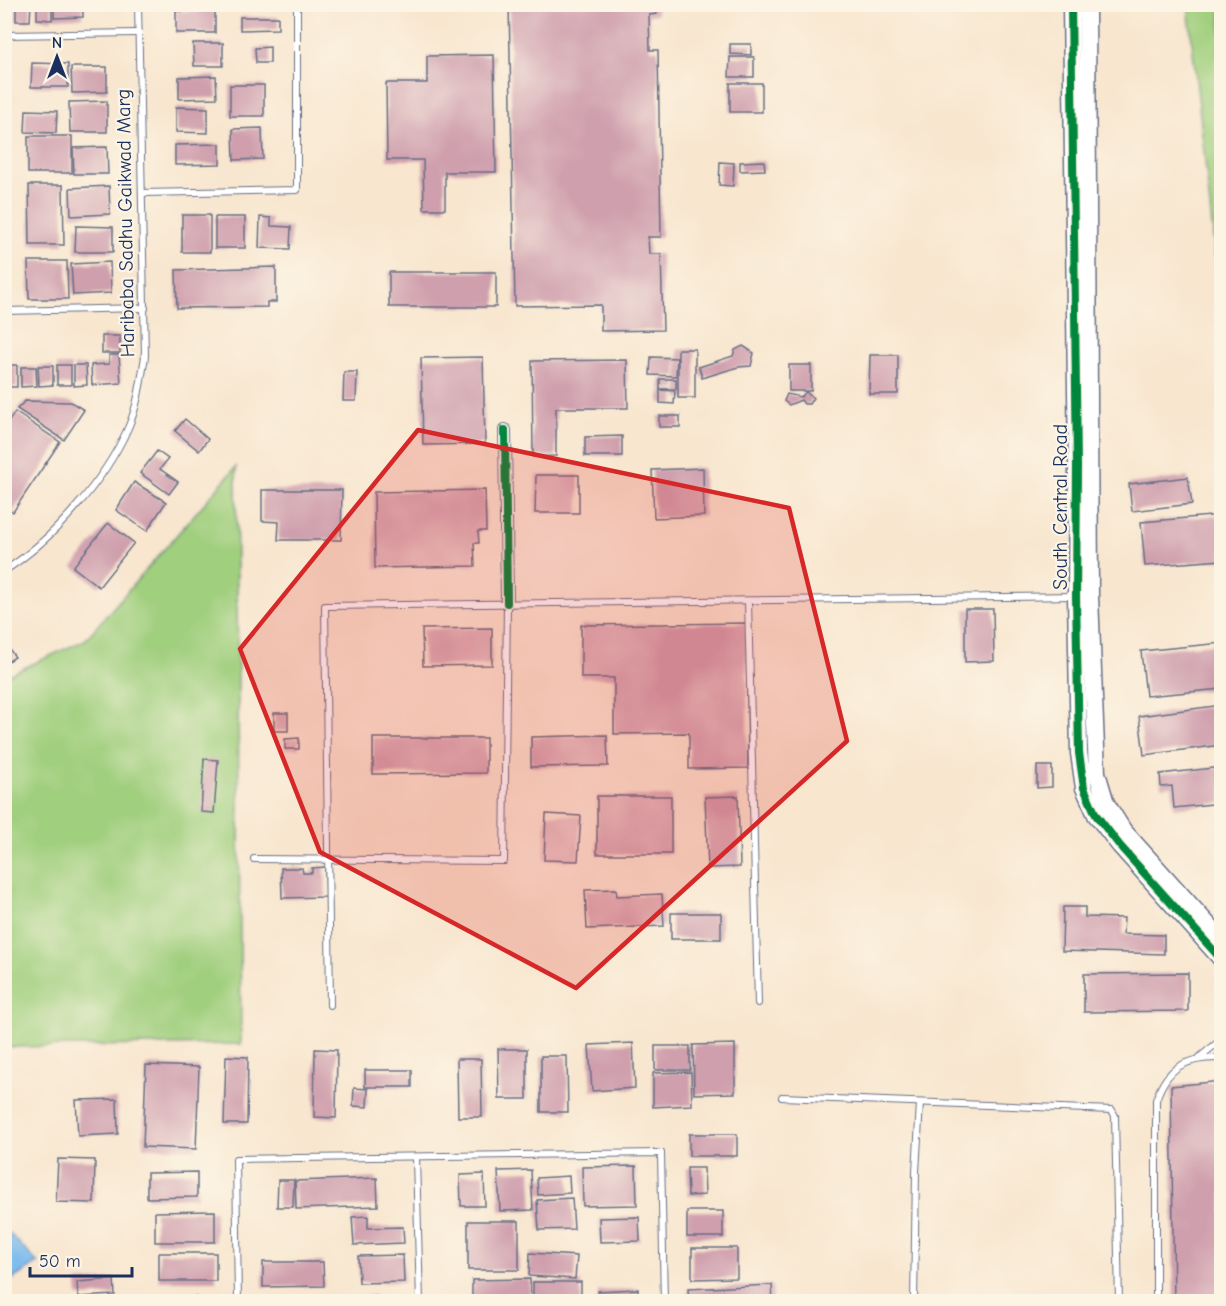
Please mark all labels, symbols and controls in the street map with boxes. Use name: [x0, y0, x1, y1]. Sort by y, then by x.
north arrow: [27, 27, 87, 87]
text: N: [52, 34, 62, 52]
street label: Haribaba Sadhu Gaikwad Marg: [112, 88, 139, 357]
street label: South Central Road: [1049, 424, 1072, 590]
scale bar: [30, 1240, 132, 1278]
text: 50 m: [39, 1251, 81, 1272]

